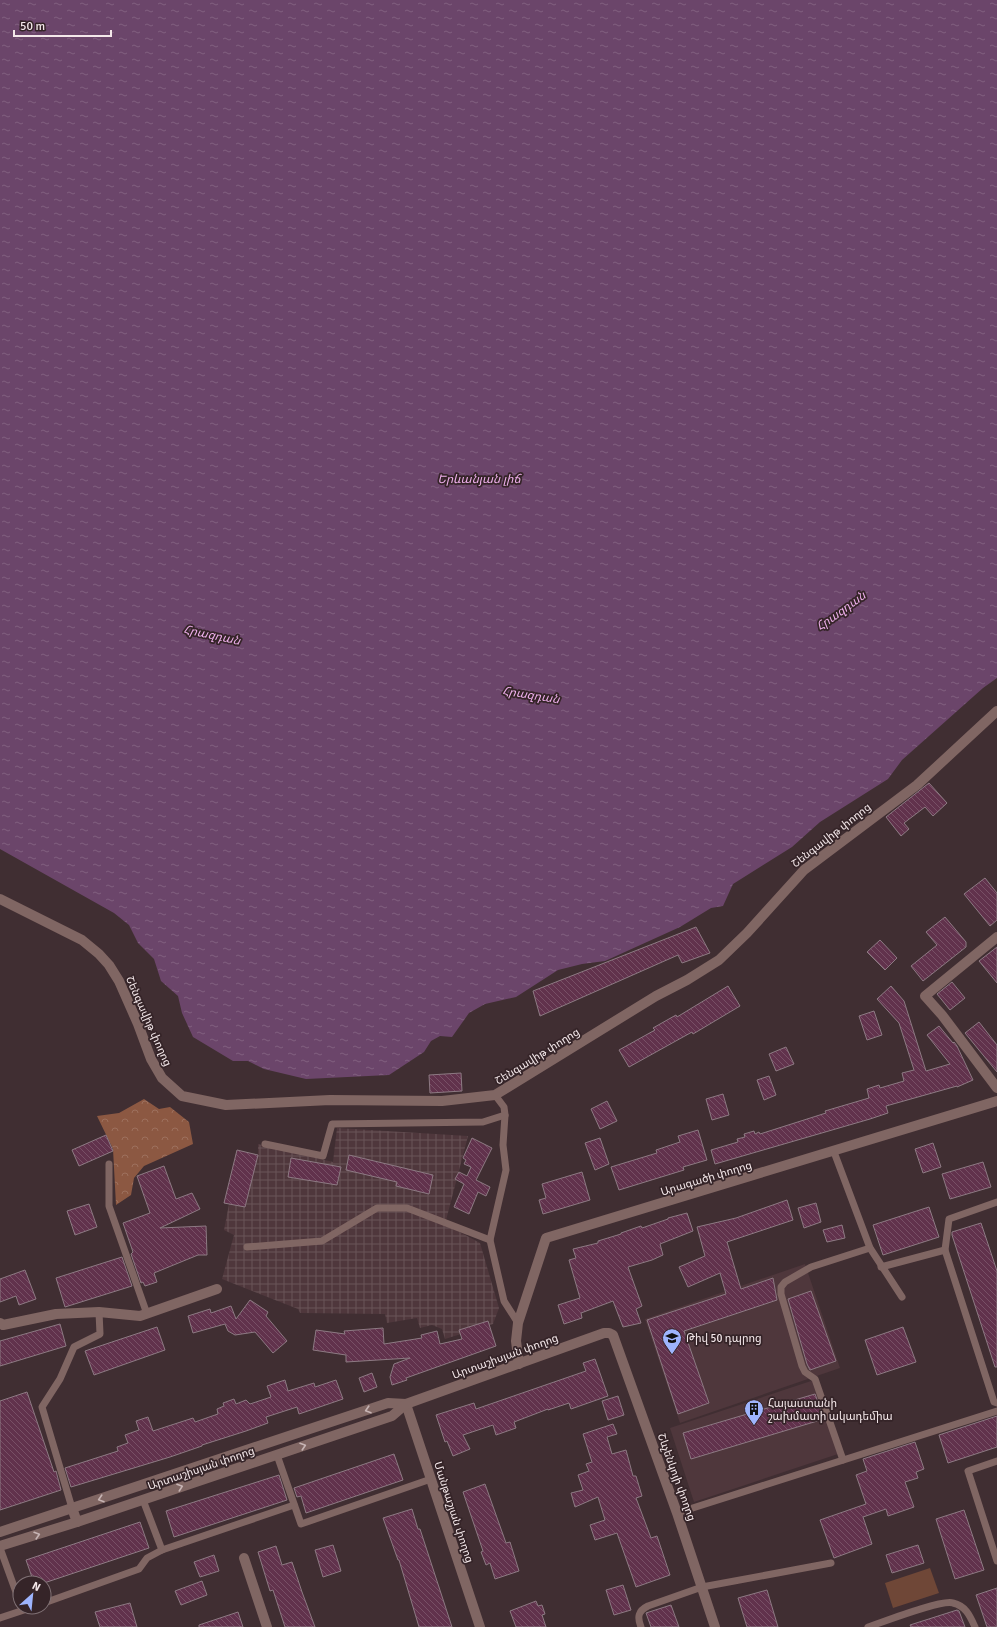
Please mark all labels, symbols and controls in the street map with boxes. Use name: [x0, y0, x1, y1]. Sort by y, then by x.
scale bar: [14, 12, 111, 38]
text: 50 m: [20, 19, 45, 34]
water label: Երևանյան լիճ: [438, 472, 523, 487]
water label: Հրազդան: [814, 588, 870, 634]
water label: Հրազդան: [182, 622, 242, 649]
water label: Հրազդան: [501, 684, 561, 708]
street label: Շենգավիթ փողոց: [789, 800, 874, 870]
street label: Շենգավիթ փողոց: [123, 974, 174, 1068]
street label: Շենգավիթ փողոց: [493, 1025, 582, 1088]
street label: Արագածի փողոց: [659, 1158, 753, 1199]
school or university icon: Թիվ 50 դպրոց: [661, 1327, 683, 1355]
street label: Արտաշիսյան փողոց: [450, 1331, 560, 1382]
place label: Թիվ 50 դպրոց: [686, 1332, 762, 1345]
place label: Հայաստանի շախմատի ակադեմիա: [768, 1397, 893, 1423]
building icon: Հայաստանի շախմատի ակադեմիա: [743, 1398, 765, 1426]
one-way arrow: [365, 1405, 372, 1413]
street label: Շևչենկոյի փողոց: [655, 1432, 698, 1523]
one-way arrow: [299, 1442, 306, 1451]
street label: Արտաշիսյան փողոց: [146, 1444, 256, 1493]
street label: Մանթաշյան փողոց: [431, 1460, 476, 1564]
one-way arrow: [176, 1484, 183, 1492]
one-way arrow: [98, 1494, 105, 1502]
one-way arrow: [34, 1531, 41, 1540]
north arrow: [12, 1575, 52, 1615]
text: N: [30, 1579, 43, 1594]

